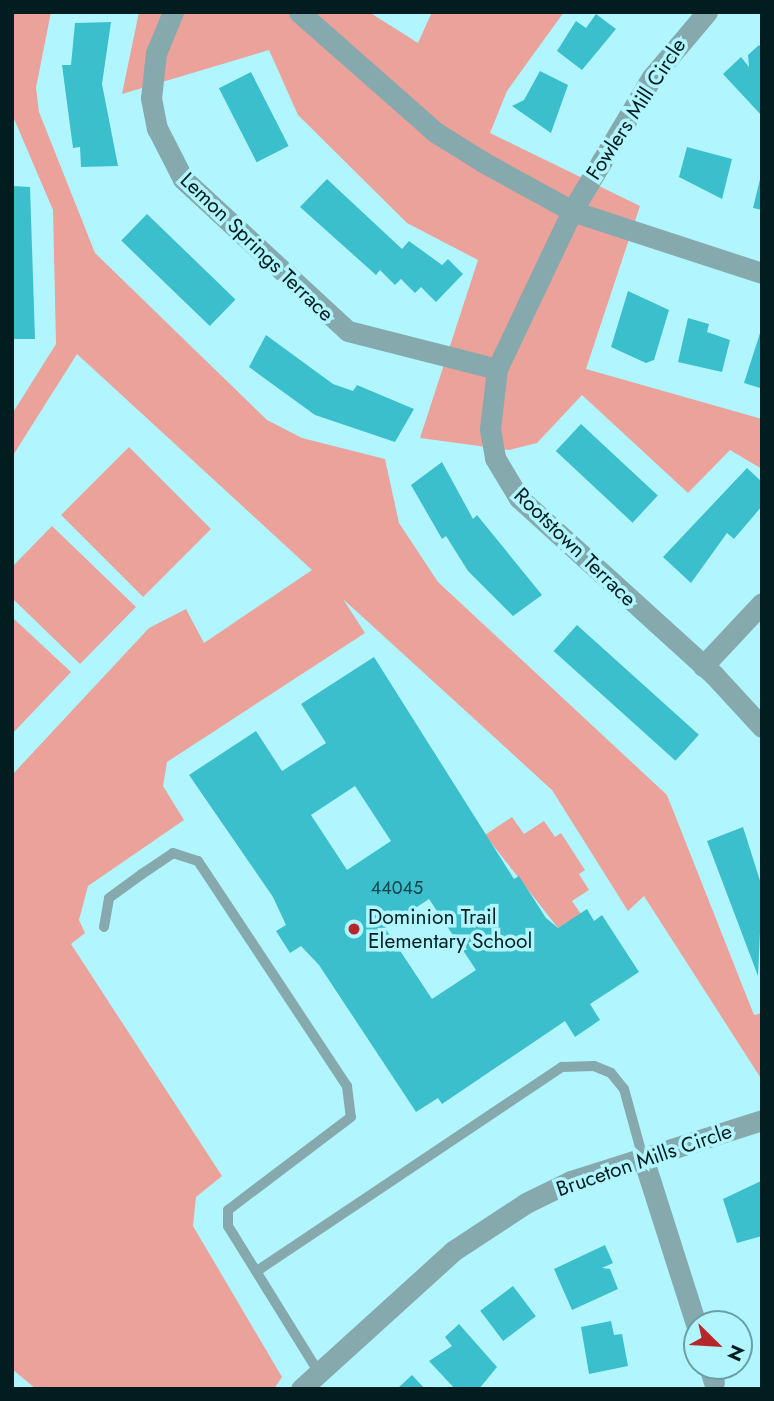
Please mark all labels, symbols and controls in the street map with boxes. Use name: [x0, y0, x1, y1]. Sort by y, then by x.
street label: Fowlers Mill Circle: [581, 33, 691, 185]
street label: Lemon Springs Terrace: [175, 167, 339, 327]
street label: Rootstown Terrace: [509, 482, 641, 612]
house number: 44045: [371, 877, 423, 899]
place label: Dominion Trail Elementary School: [368, 904, 532, 954]
marker: Dominion Trail Elementary School: [346, 921, 362, 937]
street label: Bruceton Mills Circle: [553, 1118, 735, 1202]
north arrow: [683, 1310, 753, 1380]
text: N: [720, 1341, 751, 1365]

